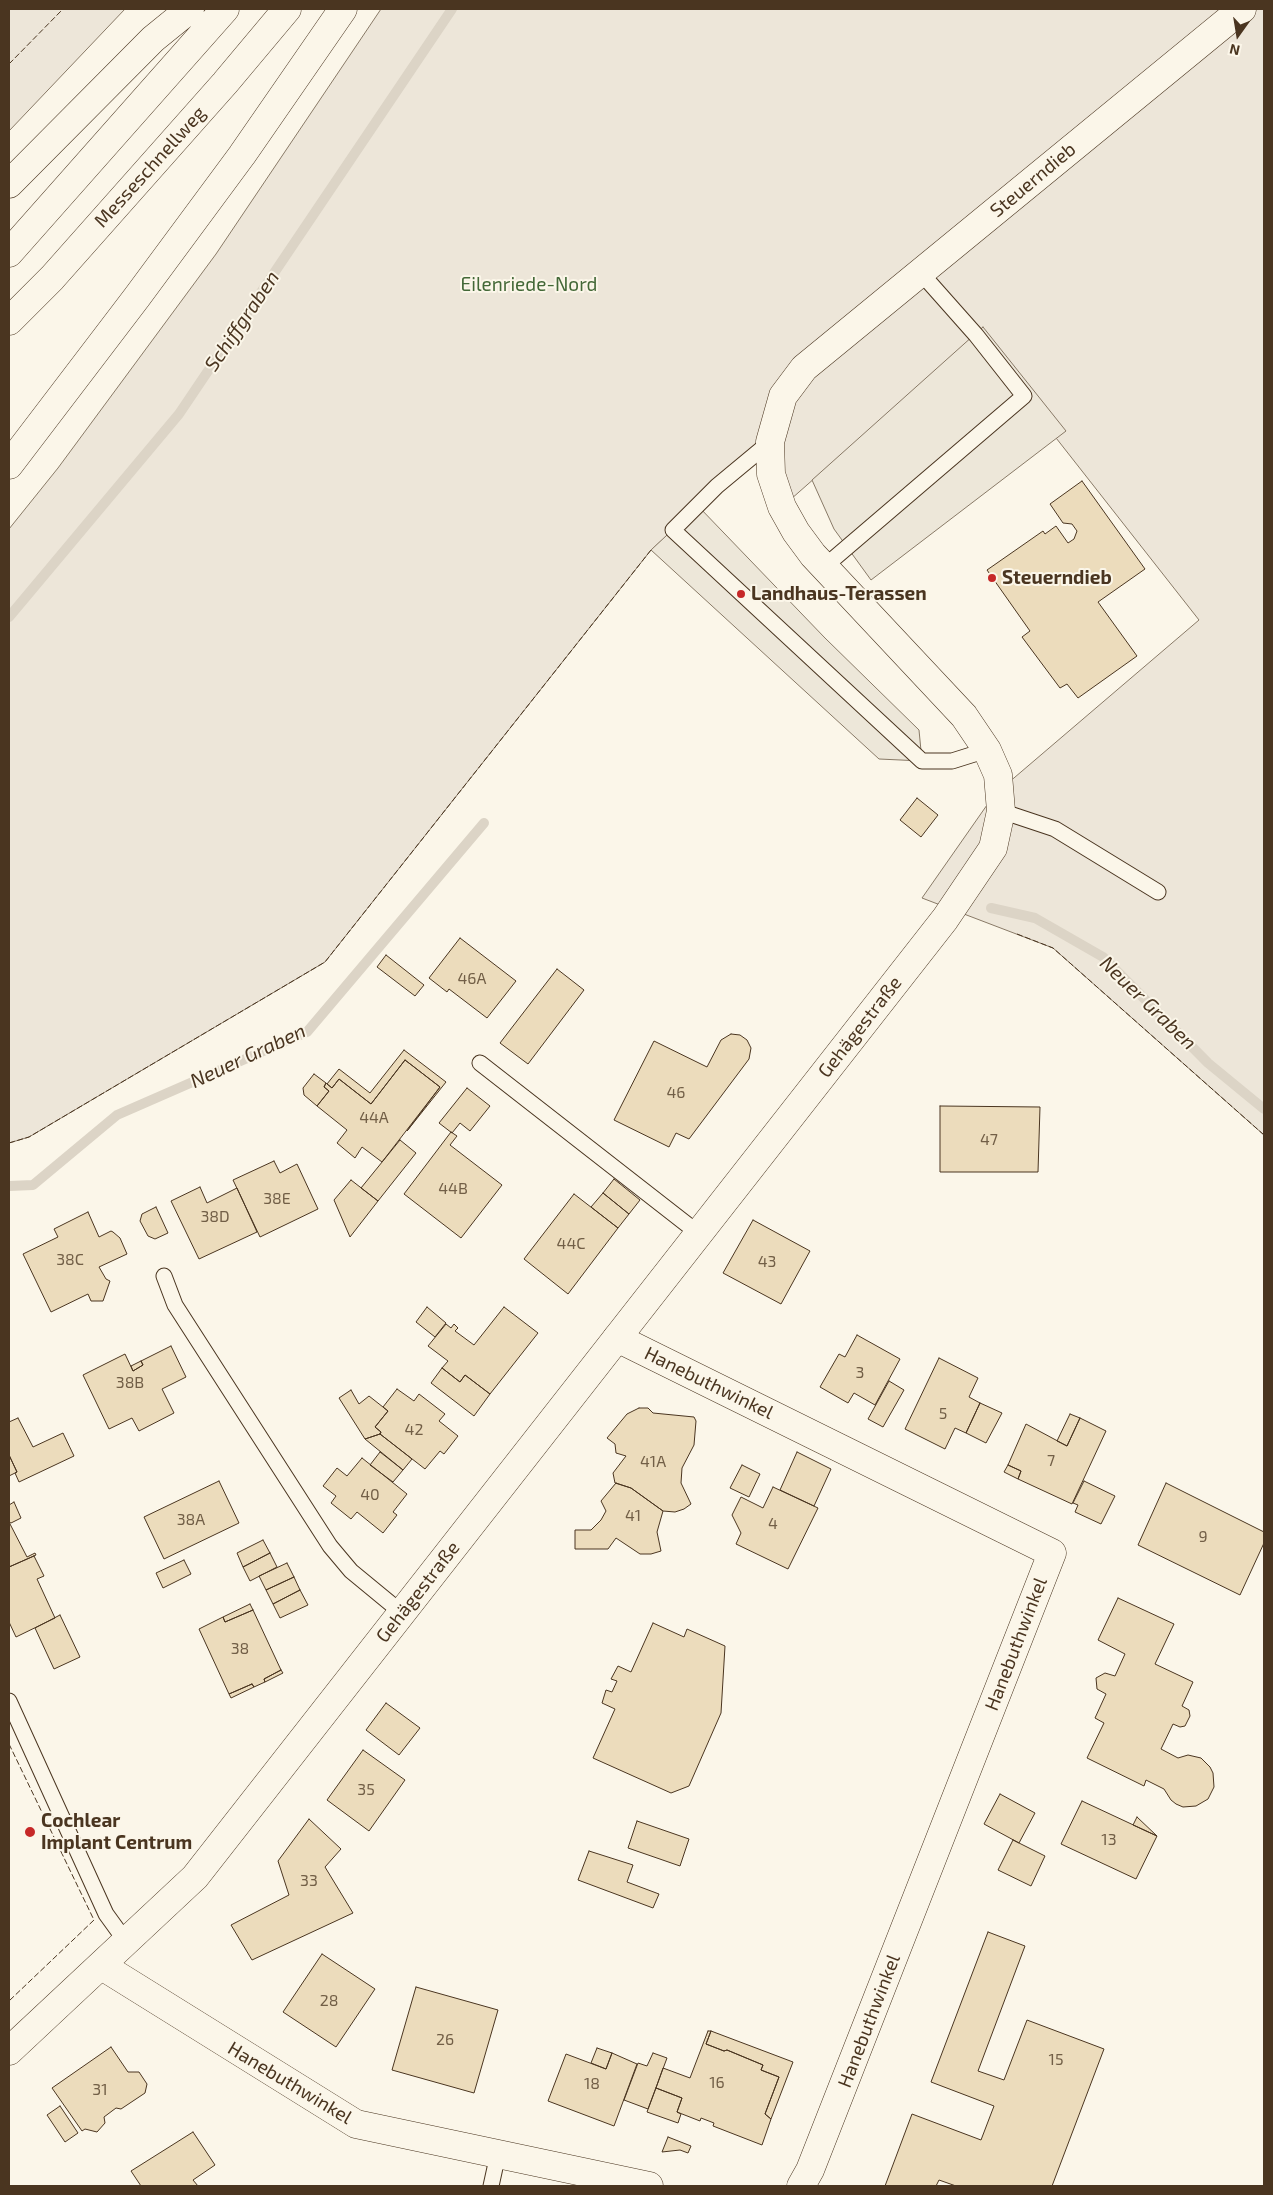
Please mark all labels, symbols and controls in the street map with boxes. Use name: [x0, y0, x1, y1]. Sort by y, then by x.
north arrow: [1213, 10, 1263, 60]
text: N: [1228, 41, 1241, 60]
street label: Messeschnellweg: [90, 102, 210, 232]
street label: Steuerndieb: [986, 138, 1080, 222]
water label: Schiffgraben: [200, 266, 284, 376]
park label: Eilenriede-Nord: [461, 274, 597, 296]
place label: Steuerndieb: [1002, 567, 1112, 589]
marker: Steuerndieb: [986, 572, 998, 584]
place label: Landhaus-Terassen: [751, 583, 927, 605]
marker: Landhaus-Terassen: [735, 588, 747, 600]
water label: Neuer Graben: [1095, 951, 1201, 1055]
house number: 46A: [458, 969, 486, 989]
street label: Gehägestraße: [813, 972, 907, 1082]
water label: Neuer Graben: [186, 1019, 310, 1093]
house number: 46: [667, 1083, 685, 1103]
house number: 44A: [359, 1108, 389, 1128]
house number: 47: [980, 1130, 998, 1150]
house number: 44B: [438, 1179, 468, 1199]
house number: 38E: [263, 1189, 291, 1209]
house number: 38D: [200, 1207, 230, 1227]
house number: 44C: [557, 1234, 585, 1254]
house number: 38C: [56, 1250, 84, 1270]
house number: 43: [758, 1252, 776, 1272]
street label: Hanebuthwinkel: [641, 1342, 777, 1424]
house number: 3: [856, 1363, 864, 1383]
house number: 38B: [116, 1373, 144, 1393]
house number: 5: [939, 1404, 947, 1424]
house number: 42: [405, 1420, 423, 1440]
house number: 7: [1047, 1451, 1055, 1471]
house number: 41A: [640, 1452, 666, 1472]
house number: 40: [360, 1485, 380, 1505]
house number: 41: [625, 1506, 641, 1526]
house number: 38A: [177, 1510, 205, 1530]
house number: 4: [768, 1514, 778, 1534]
house number: 9: [1198, 1527, 1208, 1547]
street label: Gehägestraße: [371, 1537, 465, 1647]
street label: Hanebuthwinkel: [980, 1574, 1052, 1714]
house number: 38: [231, 1639, 249, 1659]
house number: 35: [357, 1780, 375, 1800]
place label: Cochlear Implant Centrum: [41, 1810, 192, 1854]
marker: Cochlear Implant Centrum: [23, 1825, 37, 1839]
house number: 13: [1101, 1830, 1117, 1850]
house number: 33: [300, 1871, 318, 1891]
street label: Hanebuthwinkel: [833, 1951, 905, 2091]
house number: 28: [320, 1991, 338, 2011]
house number: 26: [436, 2030, 454, 2050]
street label: Hanebuthwinkel: [224, 2037, 356, 2129]
house number: 15: [1049, 2050, 1063, 2070]
house number: 16: [709, 2073, 725, 2093]
house number: 18: [584, 2074, 600, 2094]
house number: 31: [92, 2080, 108, 2100]

